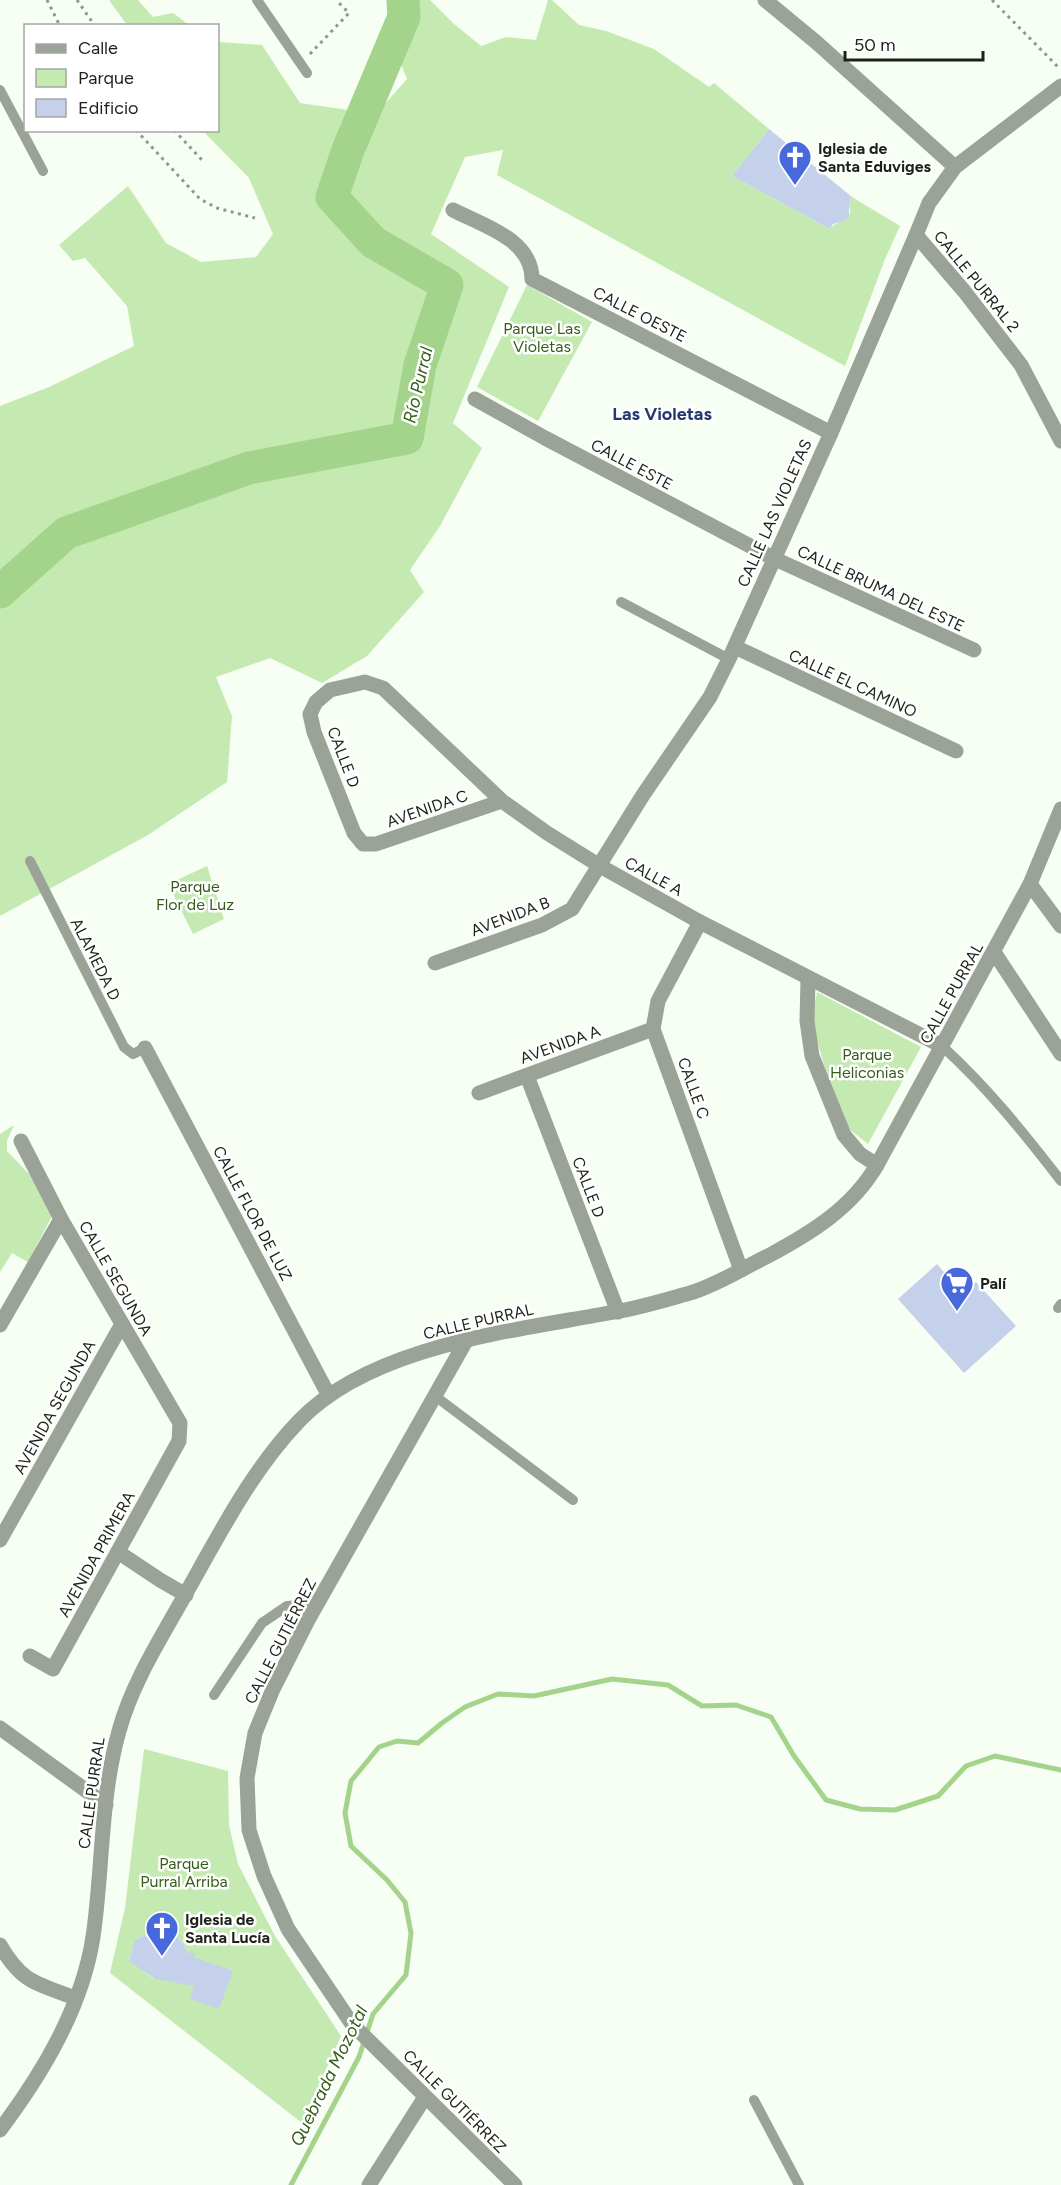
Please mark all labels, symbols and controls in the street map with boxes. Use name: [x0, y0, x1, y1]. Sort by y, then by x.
legend: [24, 24, 219, 132]
scale bar: [845, 24, 983, 62]
text: 50 m: [854, 34, 896, 56]
text: Calle: [78, 37, 118, 59]
text: Parque: [78, 67, 134, 89]
text: Edificio: [78, 97, 139, 119]
church icon: Iglesia de Santa Eduviges: [777, 139, 813, 186]
place label: Iglesia de Santa Eduviges: [818, 139, 932, 176]
street label: CALLE PURRAL 2: [930, 227, 1023, 336]
street label: CALLE OESTE: [590, 283, 690, 346]
park label: Parque Las Violetas: [503, 319, 581, 356]
water label: Río Purral: [399, 344, 438, 425]
district label: Las Violetas: [612, 403, 712, 425]
street label: CALLE ESTE: [588, 435, 676, 494]
street label: CALLE LAS VIOLETAS: [733, 436, 816, 590]
street label: CALLE BRUMA DEL ESTE: [794, 541, 967, 636]
street label: CALLE EL CAMINO: [786, 645, 920, 721]
street label: CALLE D: [323, 724, 364, 790]
street label: AVENIDA C: [384, 786, 470, 831]
street label: CALLE A: [621, 853, 686, 900]
park label: Parque Flor de Luz: [156, 877, 234, 914]
street label: AVENIDA B: [468, 893, 553, 940]
street label: ALAMEDA D: [67, 915, 124, 1004]
street label: CALLE PURRAL: [916, 939, 987, 1047]
street label: AVENIDA A: [517, 1021, 603, 1068]
park label: Parque Heliconias: [830, 1045, 904, 1082]
street label: CALLE C: [674, 1055, 713, 1121]
street label: CALLE FLOR DE LUZ: [209, 1143, 296, 1284]
street label: CALLE D: [568, 1154, 609, 1220]
street label: CALLE SEGUNDA: [75, 1217, 156, 1339]
supermarket icon: Palí: [939, 1265, 975, 1312]
place label: Palí: [980, 1274, 1007, 1293]
street label: CALLE PURRAL: [421, 1299, 536, 1343]
street label: AVENIDA SEGUNDA: [10, 1337, 99, 1478]
street label: AVENIDA PRIMERA: [54, 1488, 139, 1620]
street label: CALLE GUTIÉRREZ: [241, 1575, 320, 1707]
street label: CALLE PURRAL: [74, 1736, 109, 1850]
park label: Parque Purral Arriba: [140, 1854, 228, 1891]
church icon: Iglesia de Santa Lucía: [144, 1910, 180, 1957]
place label: Iglesia de Santa Lucía: [185, 1910, 270, 1947]
water label: Quebrada Mozotal: [286, 2001, 373, 2150]
street label: CALLE GUTIÉRREZ: [399, 2046, 510, 2157]

